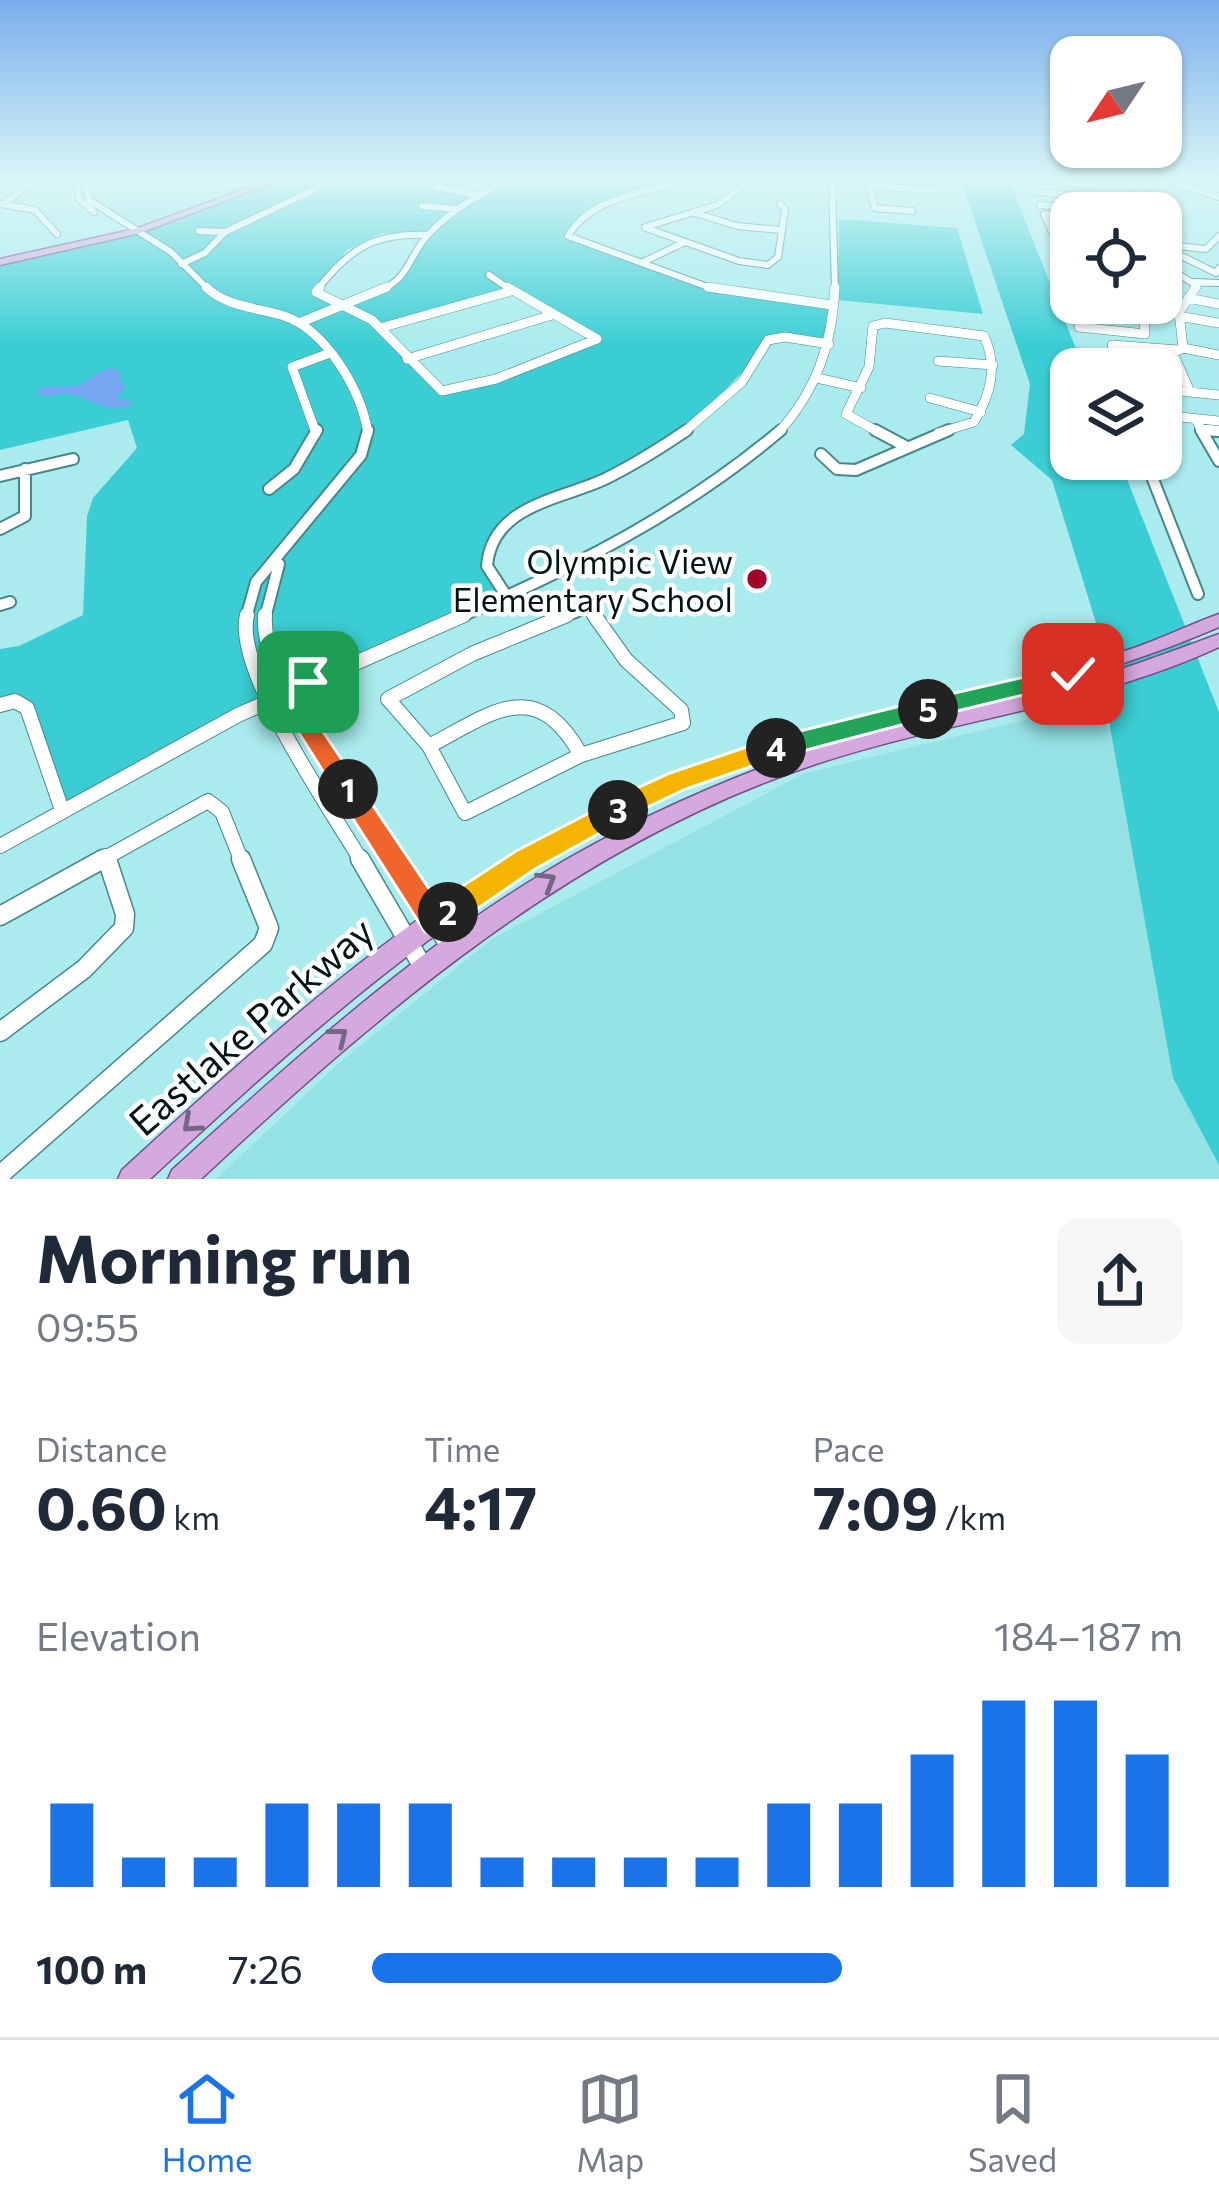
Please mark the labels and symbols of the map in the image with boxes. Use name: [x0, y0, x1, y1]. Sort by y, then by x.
north arrow: [1050, 36, 1182, 168]
place label: Olympic View Elementary School: [453, 540, 733, 619]
marker: Olympic View Elementary School: [744, 566, 770, 592]
pin: [1022, 623, 1124, 725]
pin: [257, 631, 359, 733]
pin: 5: [898, 679, 958, 739]
pin: 4: [746, 718, 806, 778]
pin: 1: [318, 759, 378, 819]
pin: 3: [588, 780, 648, 840]
one-way arrow: [534, 873, 556, 895]
pin: 2: [418, 882, 478, 942]
street label: Eastlake Parkway: [118, 906, 382, 1144]
one-way arrow: [325, 1029, 347, 1050]
one-way arrow: [183, 1110, 205, 1131]

